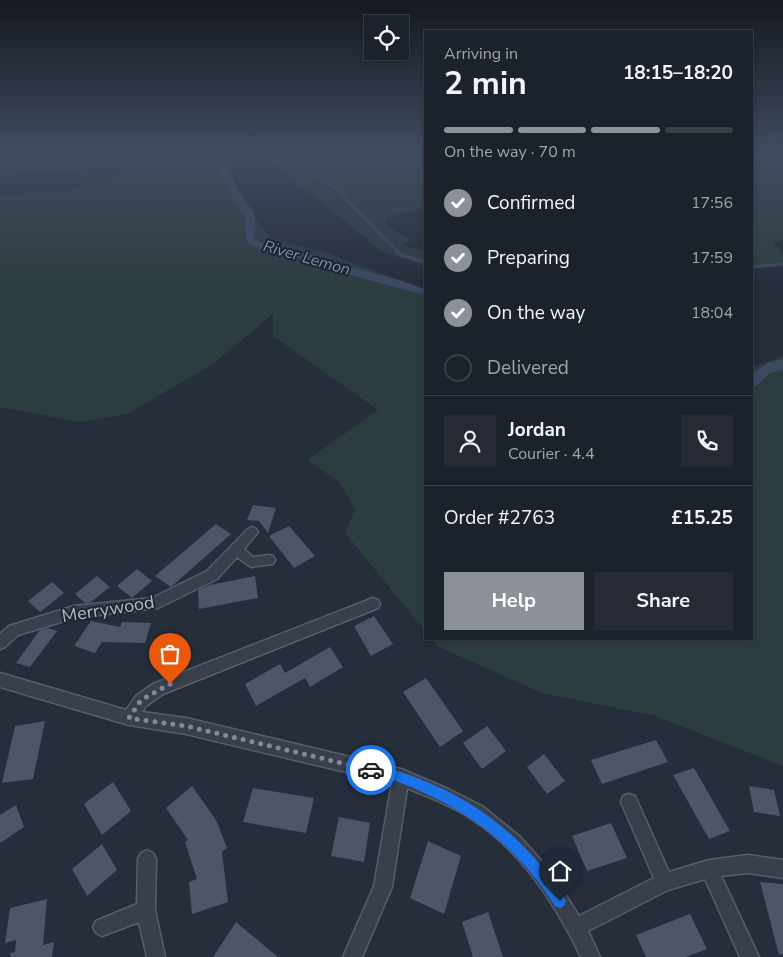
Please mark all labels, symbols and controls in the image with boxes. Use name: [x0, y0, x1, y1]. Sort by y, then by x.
map controls: [364, 15, 409, 60]
button: locate: [364, 15, 409, 60]
text: Arriving in: [444, 43, 518, 65]
text: 18:15–18:20: [623, 60, 733, 86]
text: 2 min: [444, 62, 527, 105]
text: On the way · 70 m: [444, 141, 576, 163]
icon: check: [444, 189, 472, 217]
text: Confirmed: [487, 190, 575, 216]
text: 17:56: [691, 192, 733, 214]
water label: River Lemon: [261, 235, 353, 281]
icon: check: [444, 244, 472, 272]
text: Preparing: [487, 245, 570, 271]
text: 17:59: [691, 247, 733, 269]
icon: check: [444, 299, 472, 327]
text: On the way: [487, 300, 585, 326]
text: 18:04: [691, 302, 733, 324]
text: Delivered: [487, 355, 569, 381]
button: person: [444, 415, 496, 467]
button: phone: [681, 415, 733, 467]
text: Jordan: [508, 417, 566, 443]
text: Courier · 4.4: [508, 443, 594, 465]
text: Order #2763: [444, 505, 555, 531]
text: £15.25: [671, 505, 733, 531]
button: Help: [444, 572, 584, 630]
button: Share: [594, 572, 733, 630]
street label: Merrywood: [60, 590, 156, 628]
pin: [149, 633, 191, 684]
icon: bag: [156, 640, 184, 668]
courier: [346, 745, 396, 795]
icon: car: [357, 756, 385, 784]
pin: [539, 850, 581, 901]
icon: home: [546, 857, 574, 885]

